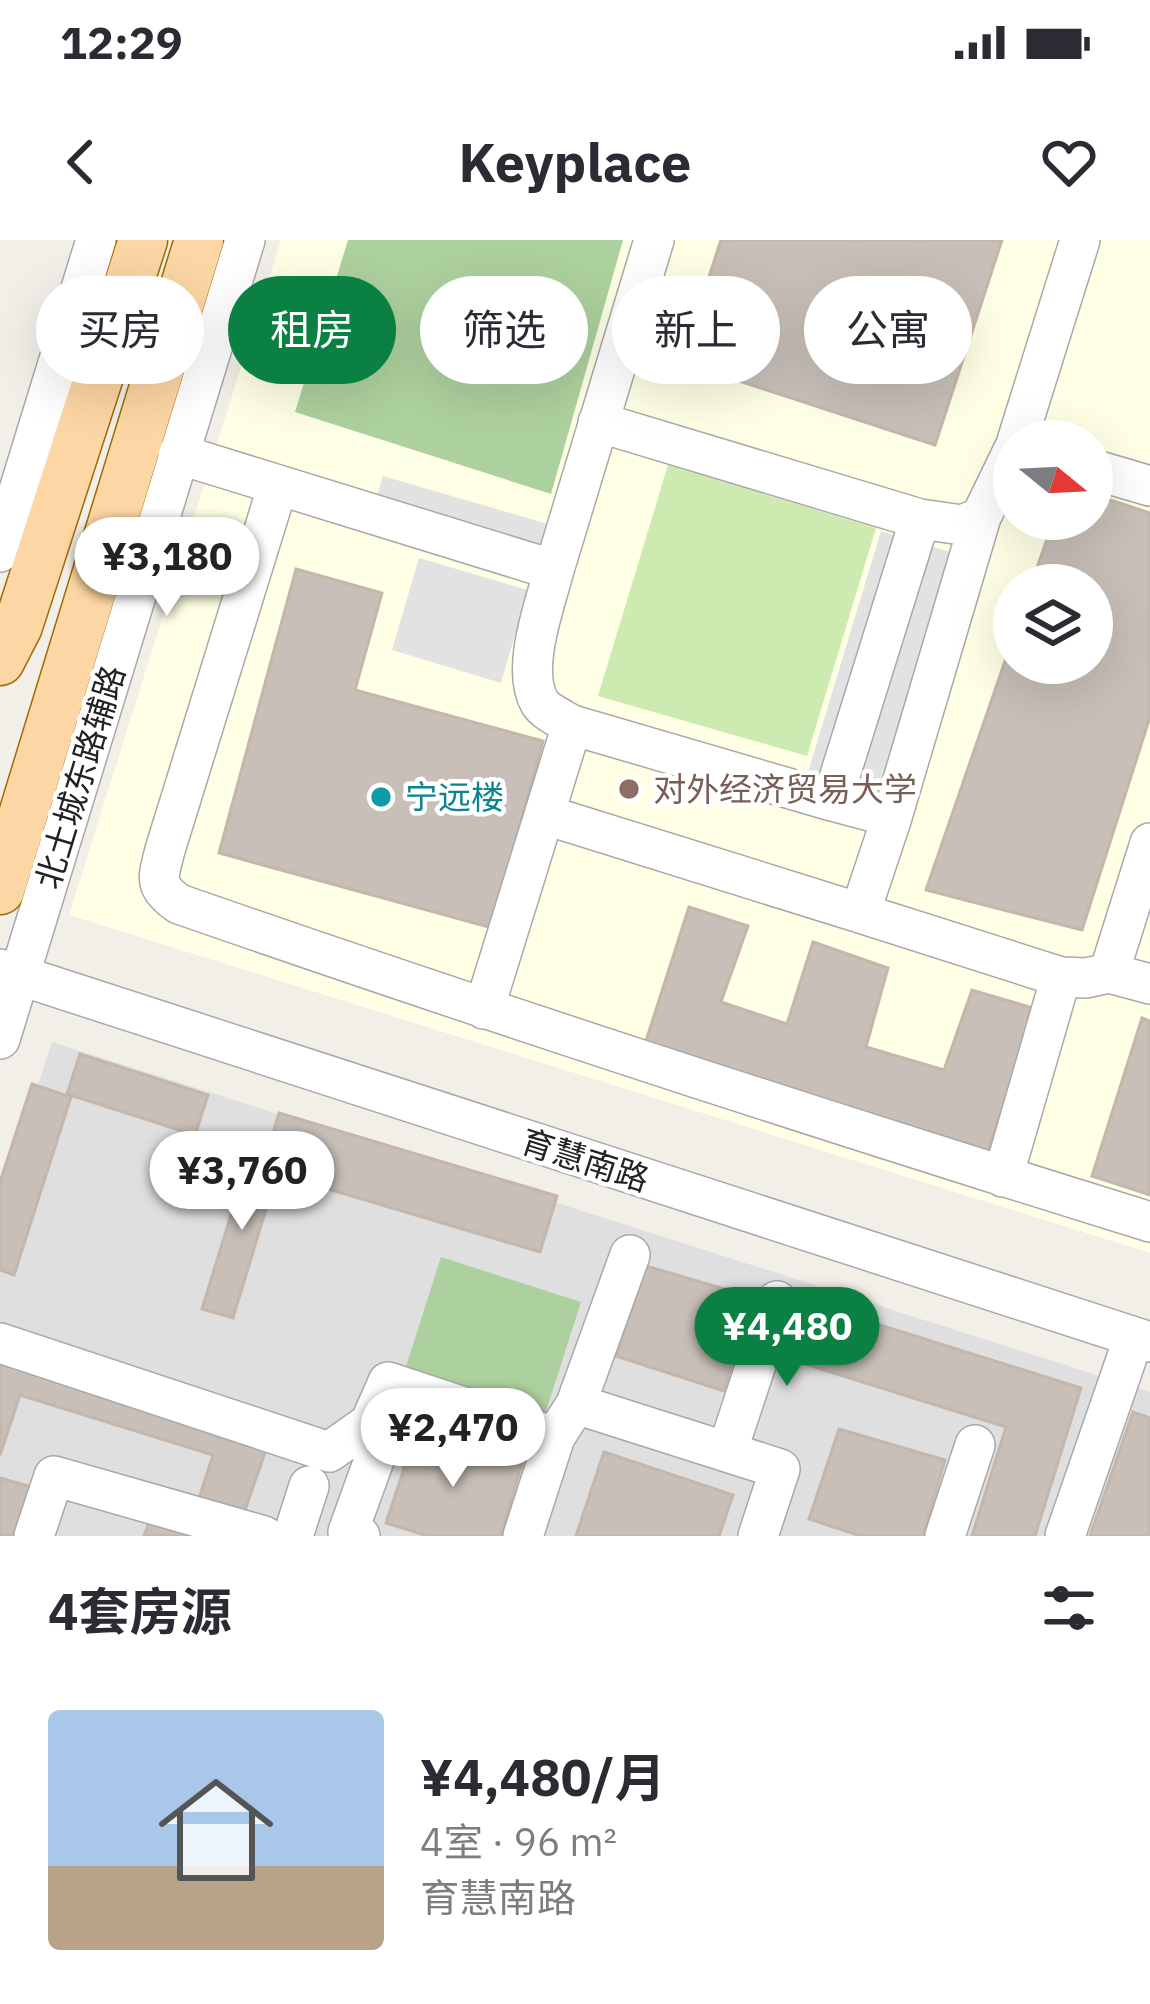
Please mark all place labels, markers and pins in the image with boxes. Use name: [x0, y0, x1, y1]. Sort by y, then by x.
pin: ¥3,180: [69, 517, 265, 619]
place label: 对外经济贸易大学: [653, 767, 917, 810]
place label: 宁远楼: [405, 775, 504, 818]
marker: 对外经济贸易大学: [616, 776, 642, 802]
marker: 宁远楼: [368, 784, 394, 810]
pin: ¥3,760: [144, 1131, 340, 1233]
pin: ¥4,480: [689, 1287, 885, 1389]
pin: ¥2,470: [355, 1388, 551, 1490]

